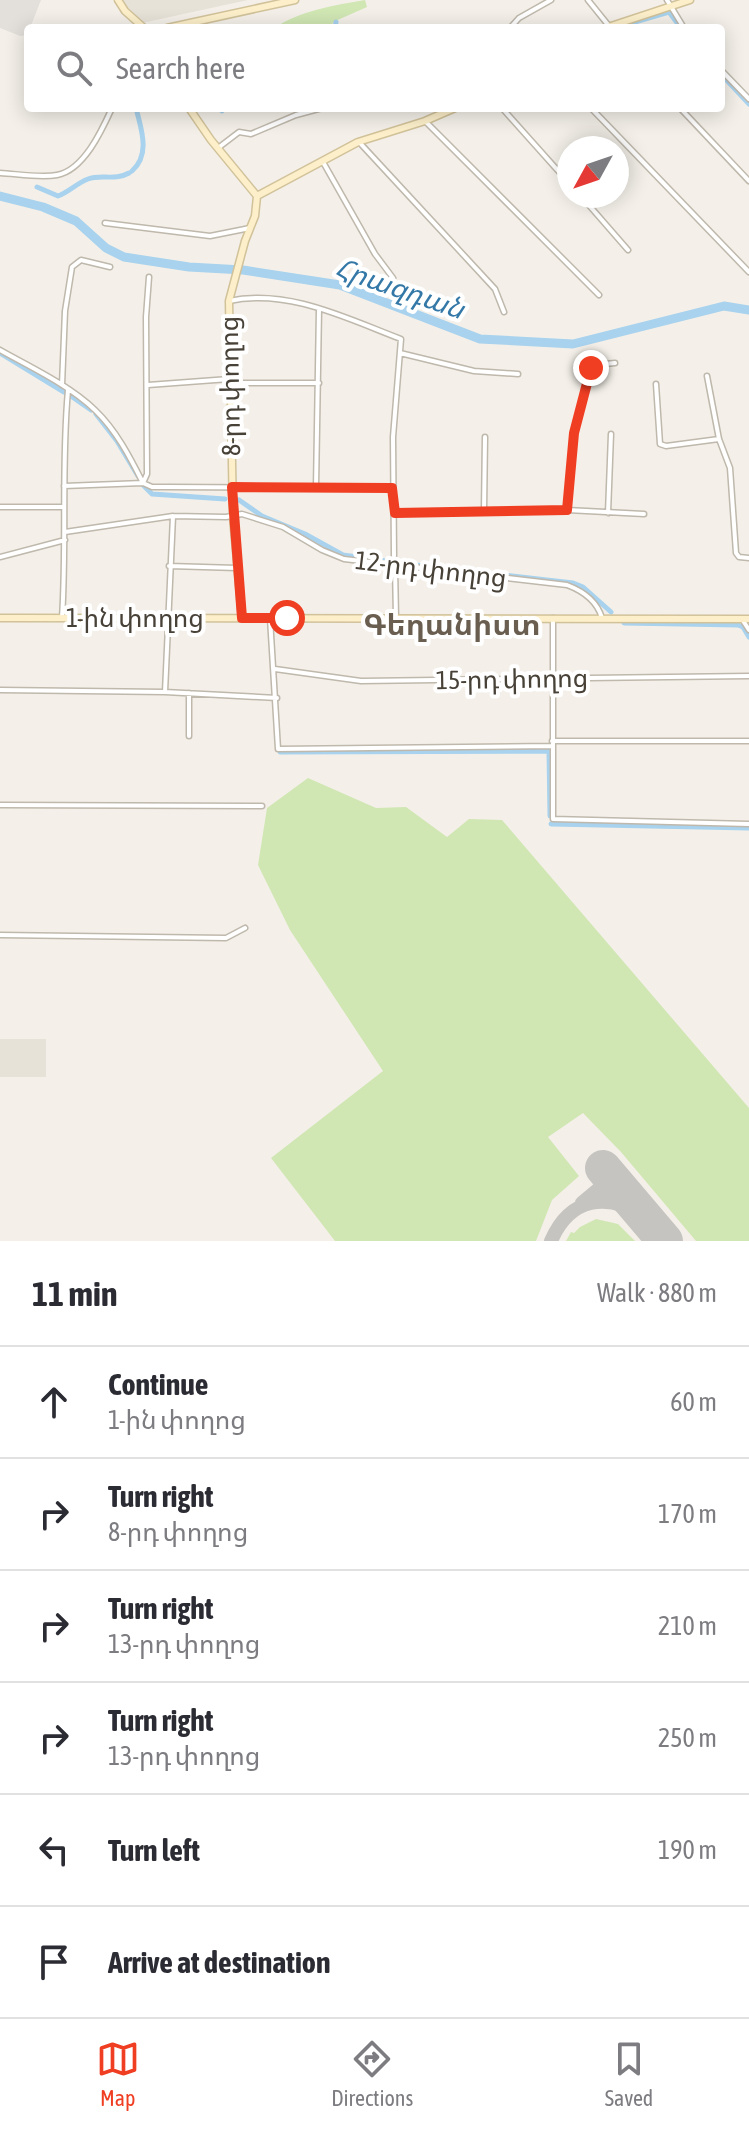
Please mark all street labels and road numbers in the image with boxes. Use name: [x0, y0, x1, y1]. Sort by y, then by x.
street label: 8-րդ փողոց: [214, 316, 246, 456]
street label: 12-րդ փողոց: [354, 545, 508, 593]
street label: 1-ին փողոց: [66, 603, 204, 633]
street label: 15-րդ փողոց: [436, 663, 588, 695]

